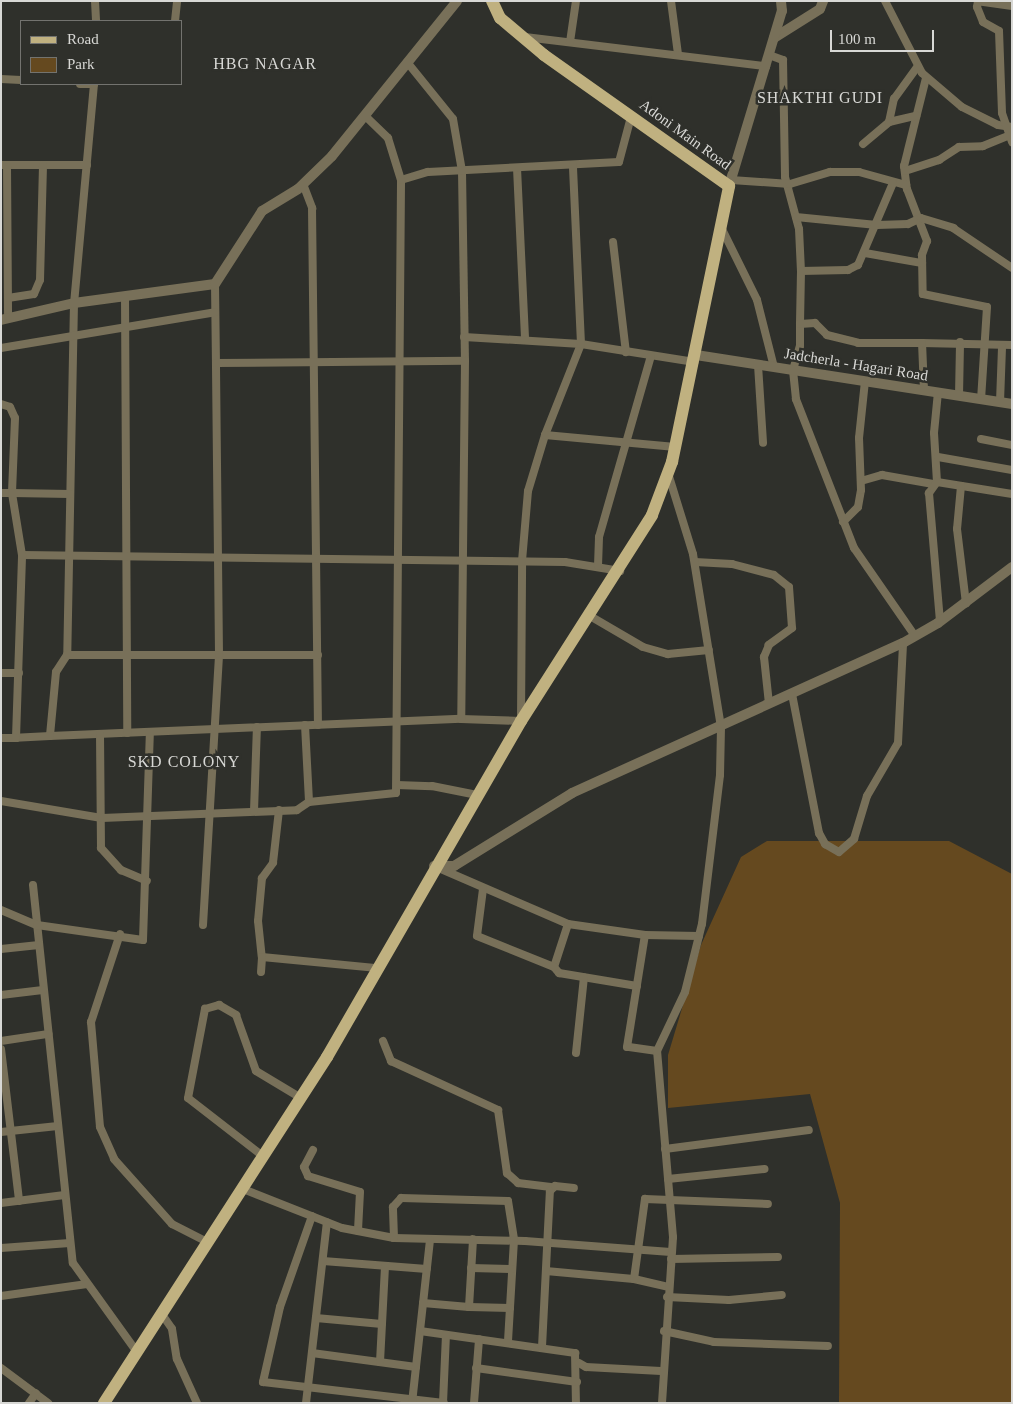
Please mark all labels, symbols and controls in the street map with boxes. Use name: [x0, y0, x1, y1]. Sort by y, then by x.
legend: [20, 20, 182, 85]
scale bar: [833, 20, 937, 52]
text: Road: [67, 31, 99, 47]
text: 100 m: [838, 31, 876, 47]
district label: HBG NAGAR: [212, 54, 318, 74]
text: Park: [67, 56, 95, 72]
district label: SHAKTHI GUDI: [755, 88, 885, 108]
street label: Adoni Main Road: [636, 96, 734, 174]
street label: Jadcherla - Hagari Road: [783, 345, 929, 385]
district label: SKD COLONY: [126, 752, 242, 772]

